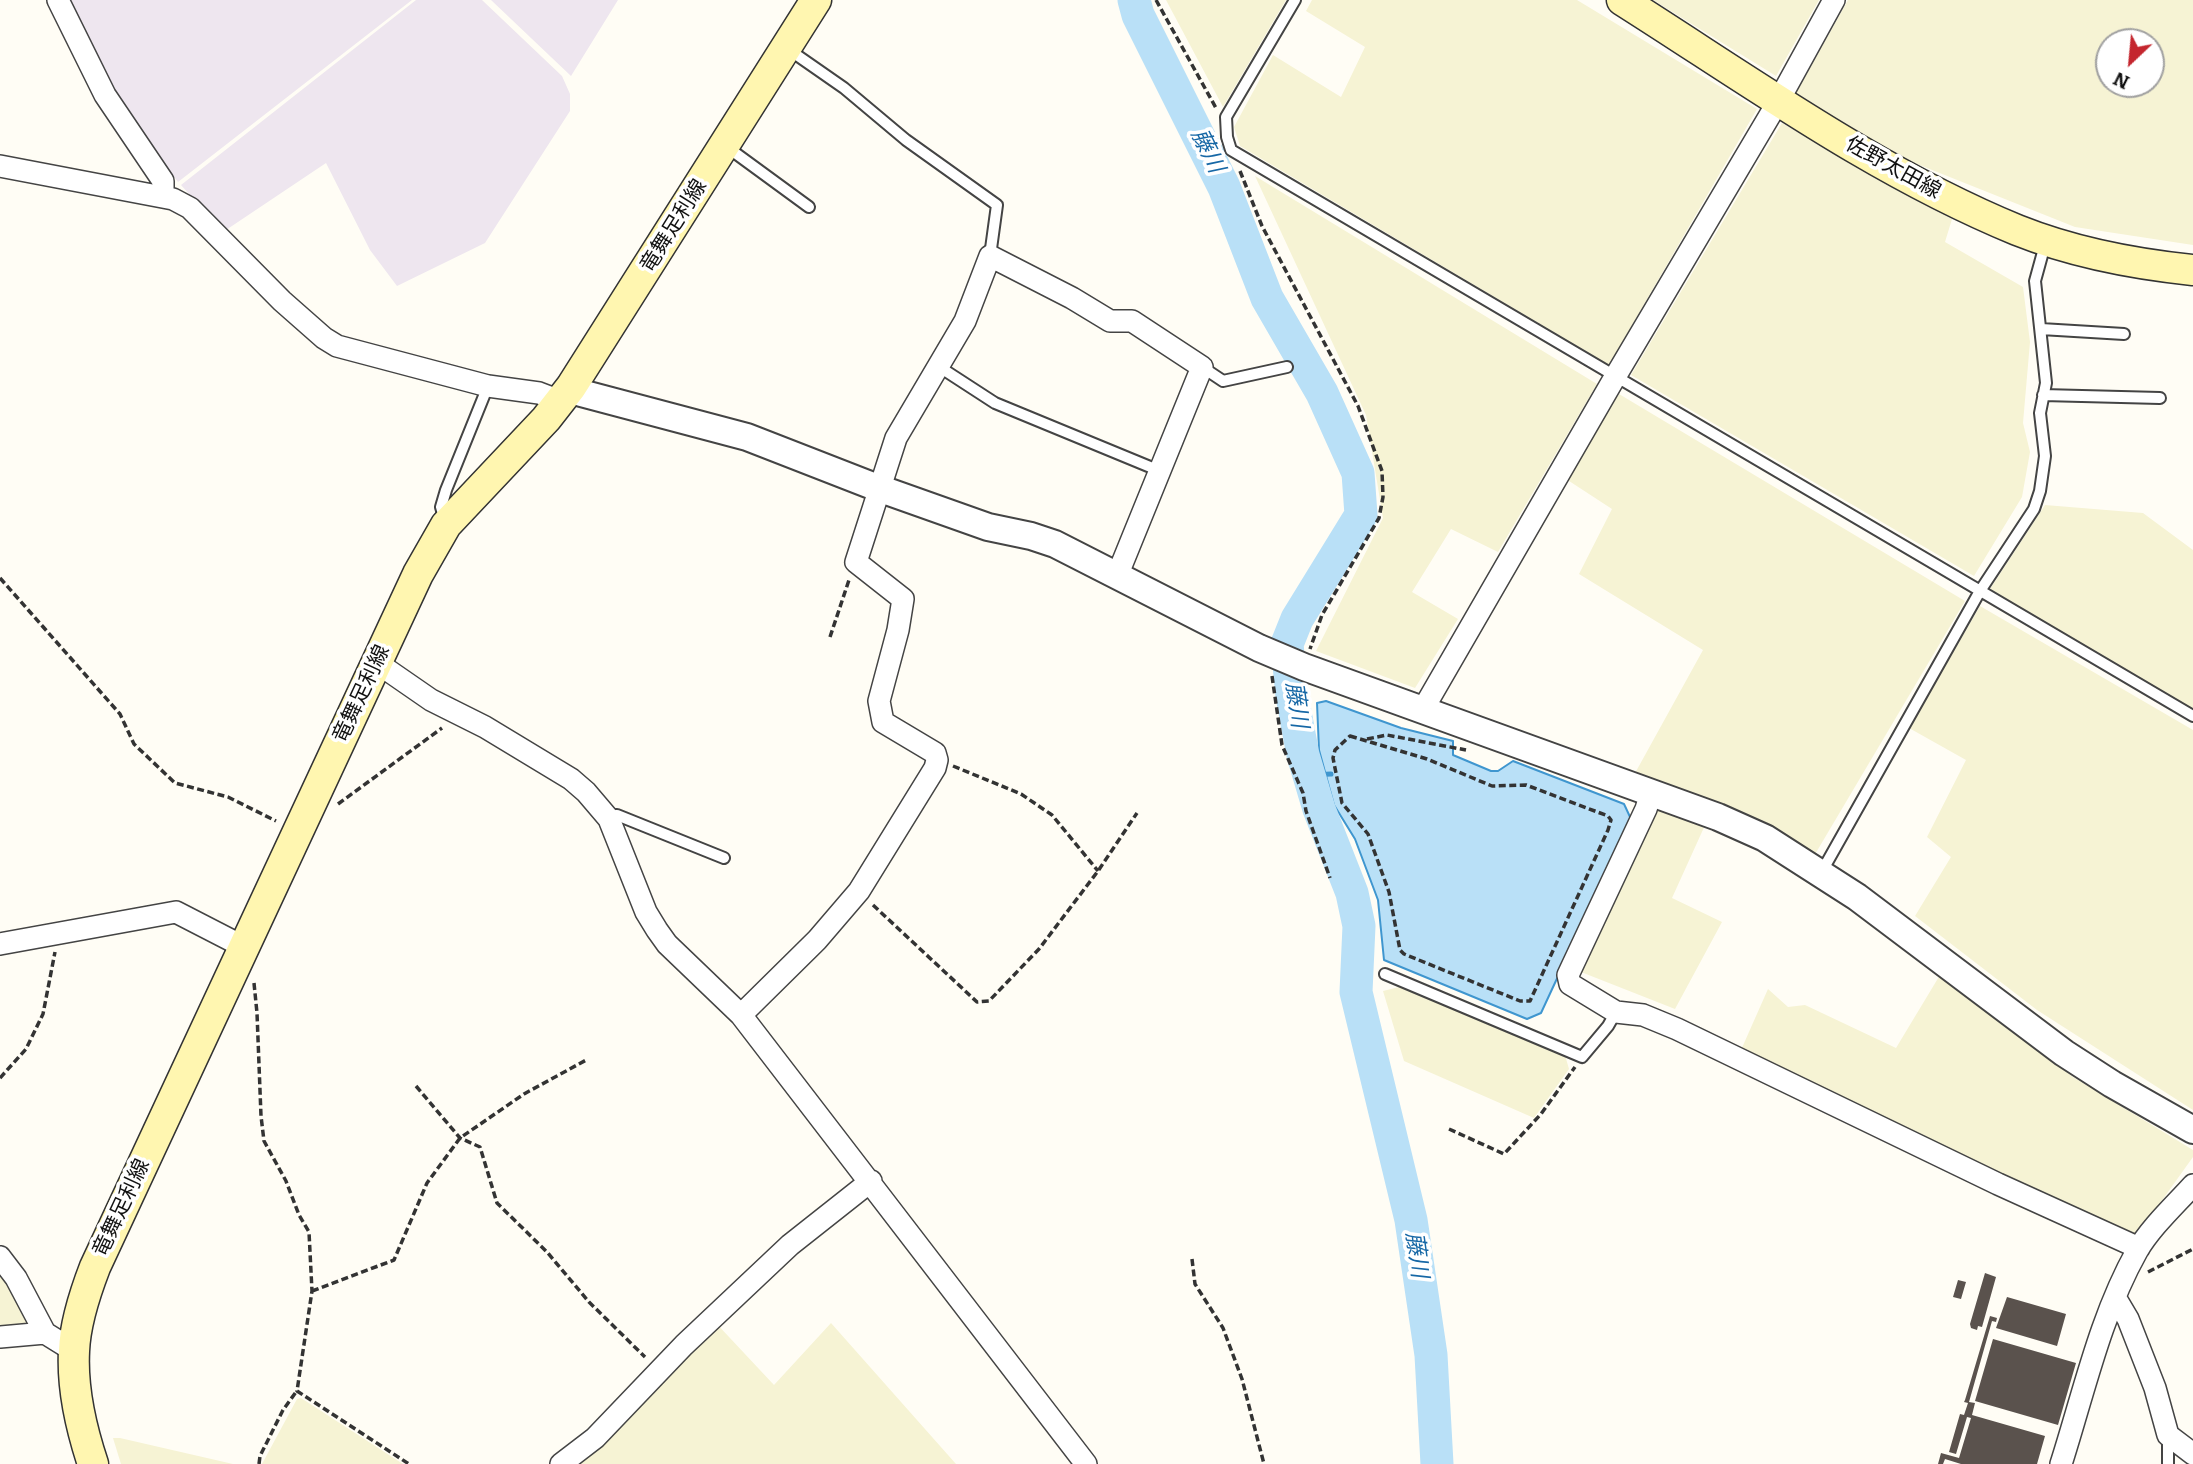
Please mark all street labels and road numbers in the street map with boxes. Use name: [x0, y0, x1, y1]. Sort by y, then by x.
street label: 佐野太田線: [1841, 132, 1945, 204]
street label: 竜舞足利線: [635, 175, 713, 277]
street label: 竜舞足利線: [328, 641, 396, 747]
street label: 竜舞足利線: [88, 1155, 156, 1261]

